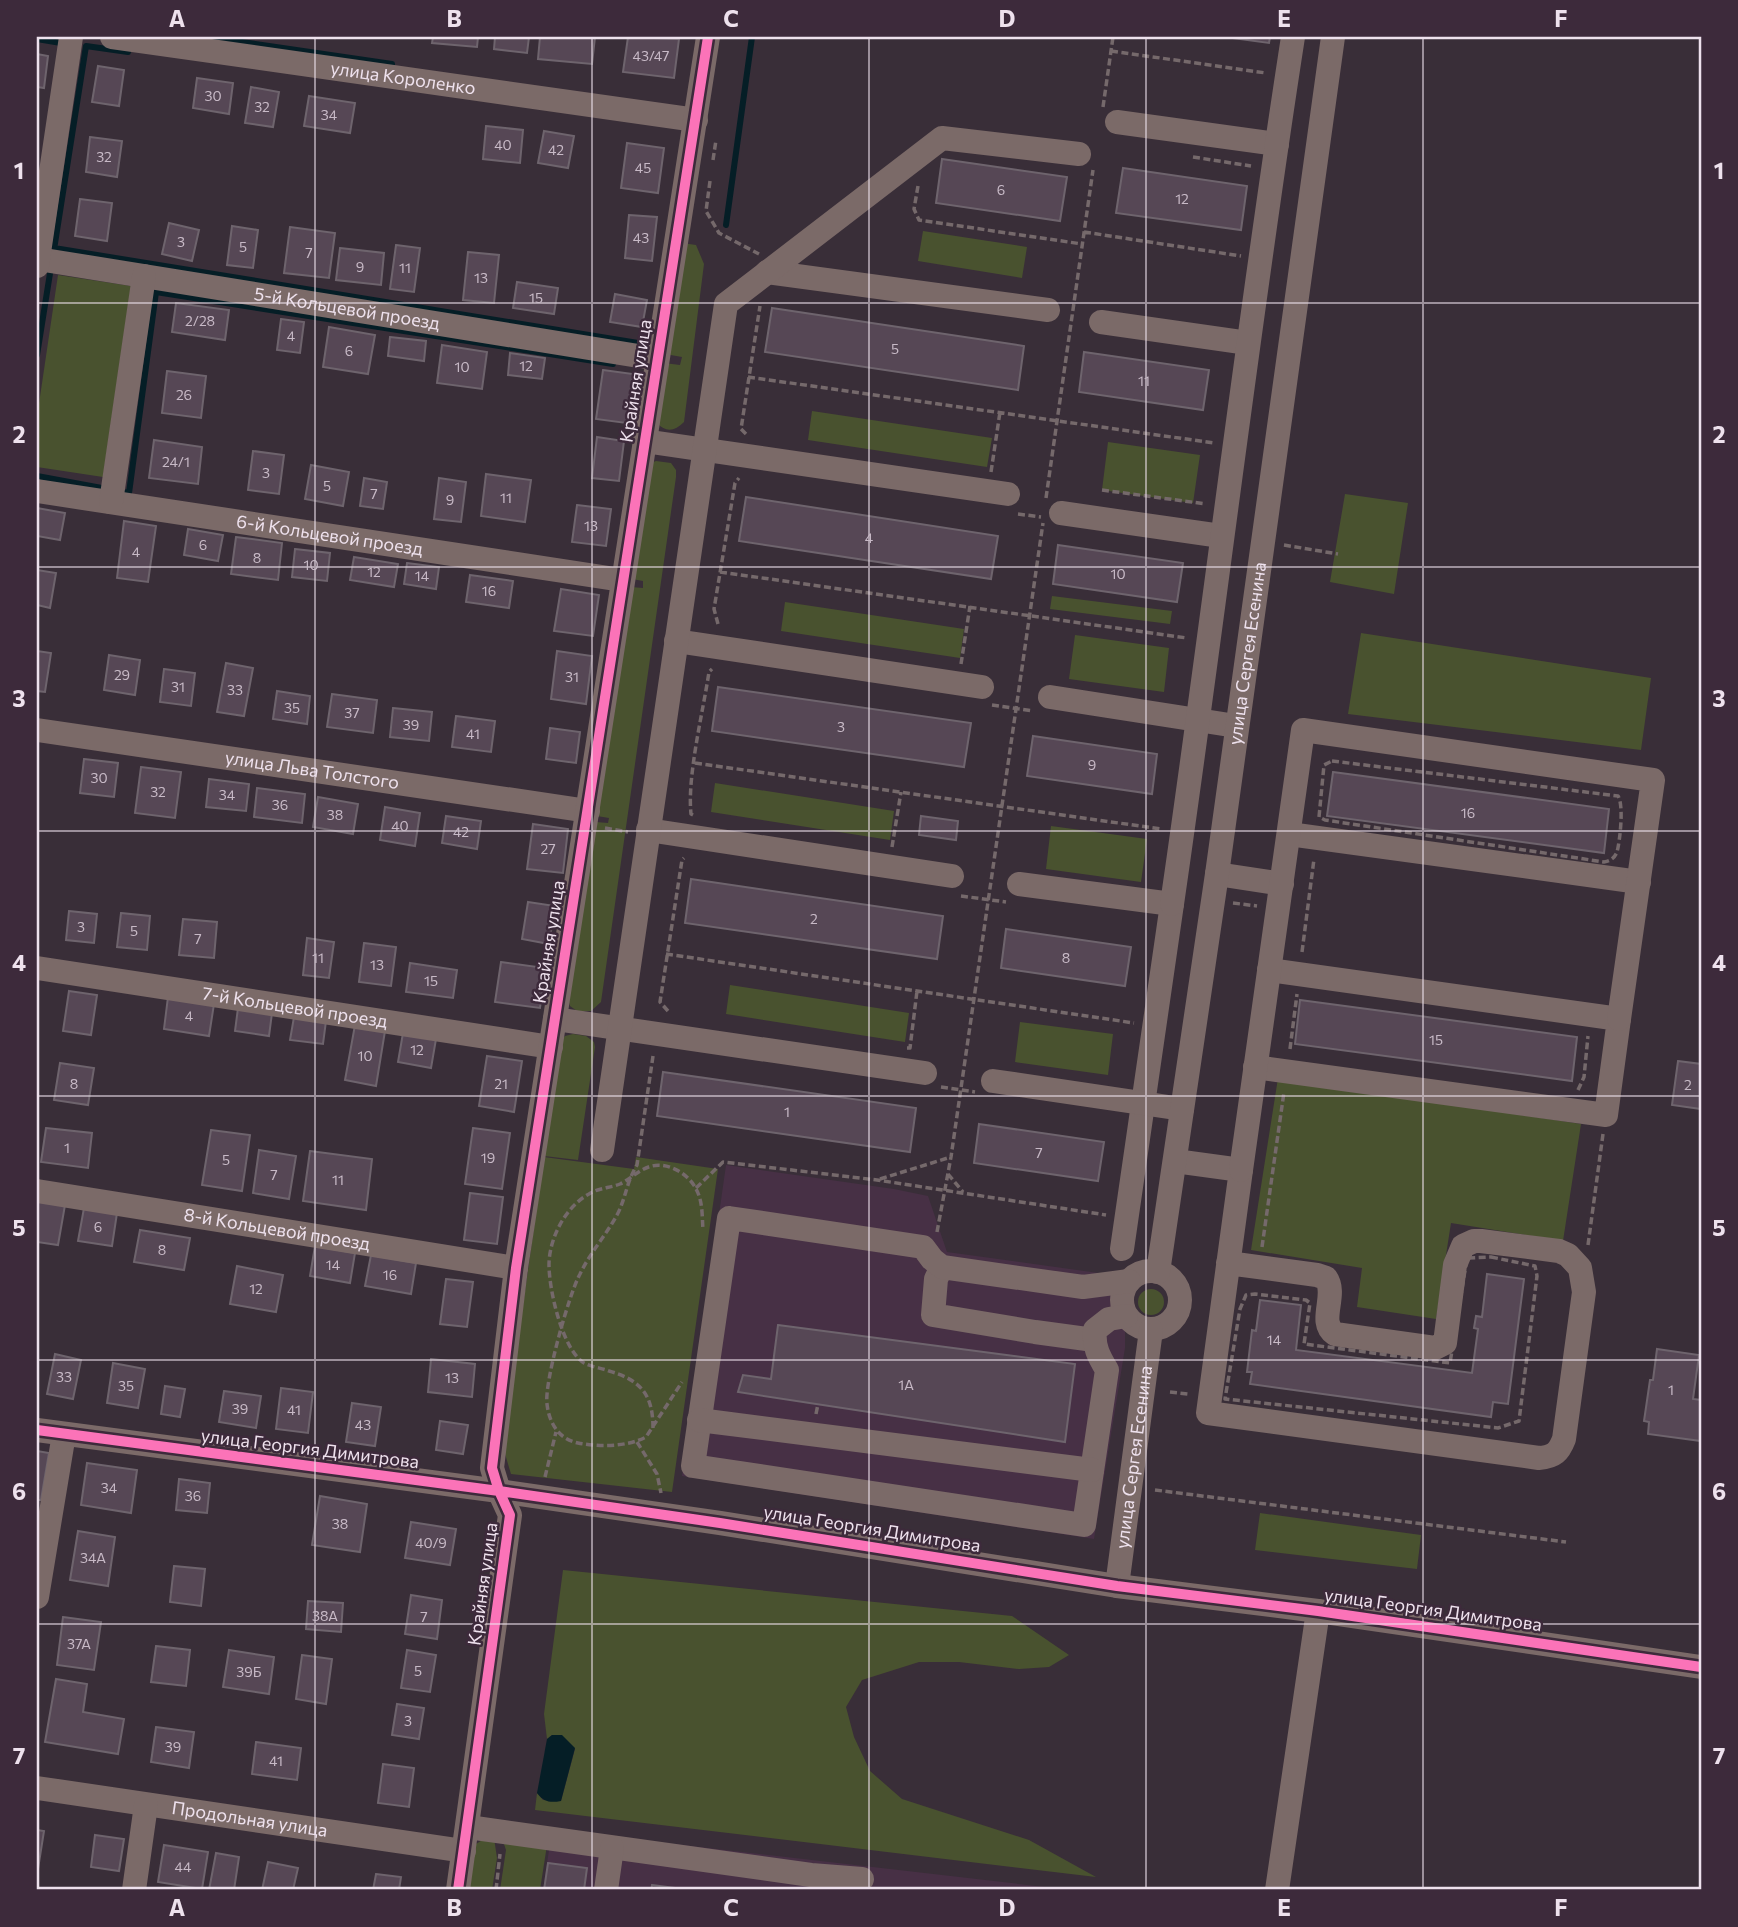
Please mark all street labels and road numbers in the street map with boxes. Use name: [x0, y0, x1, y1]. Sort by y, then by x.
street label: улица Короленко: [329, 56, 477, 99]
street label: 5-й Кольцевой проезд: [253, 282, 442, 334]
street label: Крайняя улица: [614, 318, 656, 444]
street label: 6-й Кольцевой проезд: [235, 509, 425, 560]
street label: улица Сергея Есенина: [1223, 560, 1270, 746]
street label: улица Льва Толстого: [224, 746, 401, 793]
street label: Крайняя улица: [527, 879, 569, 1005]
street label: 7-й Кольцевой проезд: [201, 982, 390, 1032]
street label: 8-й Кольцевой проезд: [182, 1203, 372, 1254]
street label: улица Сергея Есенина: [1110, 1364, 1156, 1550]
street label: улица Георгия Димитрова: [200, 1424, 420, 1472]
street label: улица Георгия Димитрова: [762, 1500, 982, 1556]
street label: Крайняя улица: [462, 1521, 502, 1647]
street label: улица Георгия Димитрова: [1323, 1583, 1543, 1635]
street label: Продольная улица: [170, 1796, 329, 1841]

